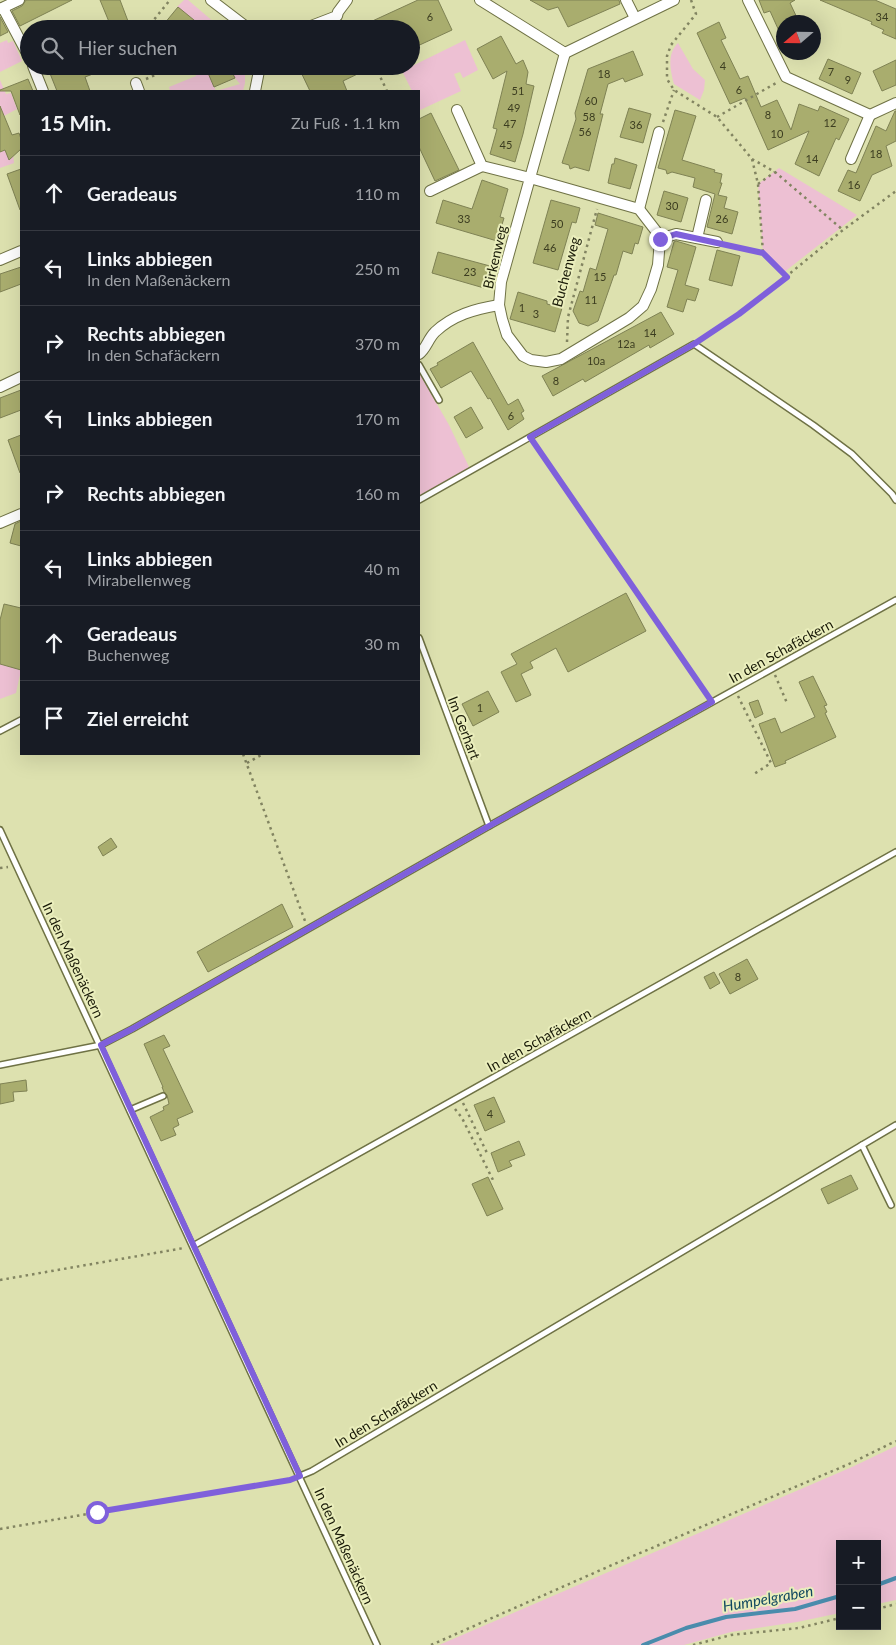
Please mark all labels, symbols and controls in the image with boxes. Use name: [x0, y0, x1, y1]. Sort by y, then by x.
house number: 6: [427, 10, 433, 23]
house number: 34: [876, 10, 889, 23]
north arrow: [776, 15, 821, 60]
search box: [20, 20, 420, 75]
icon: search: [38, 34, 66, 62]
text: Hier suchen: [78, 36, 177, 59]
house number: 4: [720, 59, 727, 72]
house number: 7: [828, 65, 834, 78]
house number: 18: [598, 67, 610, 80]
house number: 9: [845, 73, 851, 86]
house number: 6: [736, 83, 742, 96]
house number: 51: [512, 84, 524, 97]
house number: 60: [585, 94, 598, 107]
house number: 49: [508, 101, 520, 114]
house number: 8: [765, 108, 771, 121]
text: 15 Min.: [40, 110, 111, 135]
house number: 58: [583, 110, 595, 123]
text: Zu Fuß · 1.1 km: [291, 113, 400, 132]
house number: 12: [824, 116, 836, 129]
house number: 47: [504, 117, 516, 130]
house number: 36: [630, 118, 642, 131]
house number: 56: [579, 125, 591, 138]
house number: 10: [771, 127, 784, 140]
house number: 45: [500, 138, 512, 151]
house number: 18: [870, 147, 882, 160]
house number: 14: [806, 152, 819, 165]
house number: 16: [848, 178, 860, 191]
icon: ahead: [40, 179, 68, 207]
text: Geradeaus: [87, 182, 177, 205]
text: 110 m: [355, 184, 400, 203]
house number: 30: [666, 199, 679, 212]
house number: 33: [458, 212, 470, 225]
house number: 26: [716, 212, 728, 225]
house number: 50: [551, 217, 564, 230]
street label: Birkenweg: [479, 223, 510, 290]
route end: [649, 228, 672, 251]
street label: Buchenweg: [548, 235, 583, 309]
house number: 46: [544, 241, 556, 254]
text: Links abbiegen: [87, 247, 212, 270]
icon: left: [40, 254, 68, 282]
text: 250 m: [355, 259, 400, 278]
house number: 23: [464, 265, 476, 278]
text: In den Maßenäckern: [87, 270, 231, 289]
house number: 15: [594, 270, 606, 283]
house number: 11: [585, 293, 597, 306]
house number: 1: [519, 301, 525, 314]
house number: 3: [533, 307, 539, 320]
text: Rechts abbiegen: [87, 322, 225, 345]
house number: 14: [644, 326, 657, 339]
icon: right: [40, 329, 68, 357]
text: 370 m: [355, 334, 400, 353]
house number: 12a: [617, 337, 635, 350]
text: In den Schafäckern: [87, 345, 220, 364]
house number: 10a: [587, 354, 605, 367]
house number: 8: [553, 374, 559, 387]
icon: left: [40, 404, 68, 432]
text: Links abbiegen: [87, 407, 212, 430]
text: 170 m: [355, 409, 400, 428]
house number: 6: [508, 409, 514, 422]
icon: right: [40, 479, 68, 507]
text: Rechts abbiegen: [87, 482, 225, 505]
text: 160 m: [355, 484, 400, 503]
text: Links abbiegen: [87, 547, 212, 570]
icon: left: [40, 554, 68, 582]
text: 40 m: [364, 559, 400, 578]
text: Mirabellenweg: [87, 570, 191, 589]
street label: In den Schafäckern: [726, 615, 836, 686]
text: Geradeaus: [87, 622, 177, 645]
icon: ahead: [40, 629, 68, 657]
text: 30 m: [364, 634, 400, 653]
text: Buchenweg: [87, 645, 169, 664]
street label: Im Gerhart: [445, 694, 484, 762]
house number: 1: [477, 701, 483, 714]
icon: arrive: [40, 704, 68, 732]
text: Ziel erreicht: [87, 707, 189, 730]
street label: In den Maßenäckern: [39, 899, 108, 1020]
house number: 8: [735, 970, 741, 983]
street label: In den Schafäckern: [484, 1004, 594, 1075]
house number: 4: [487, 1107, 494, 1120]
street label: In den Schafäckern: [332, 1376, 440, 1451]
street label: In den Maßenäckern: [311, 1485, 378, 1607]
route start: [86, 1501, 109, 1524]
map controls: [836, 1540, 881, 1630]
button: +: [836, 1540, 881, 1585]
water label: Humpelgraben: [721, 1581, 814, 1615]
button: −: [836, 1585, 881, 1630]

